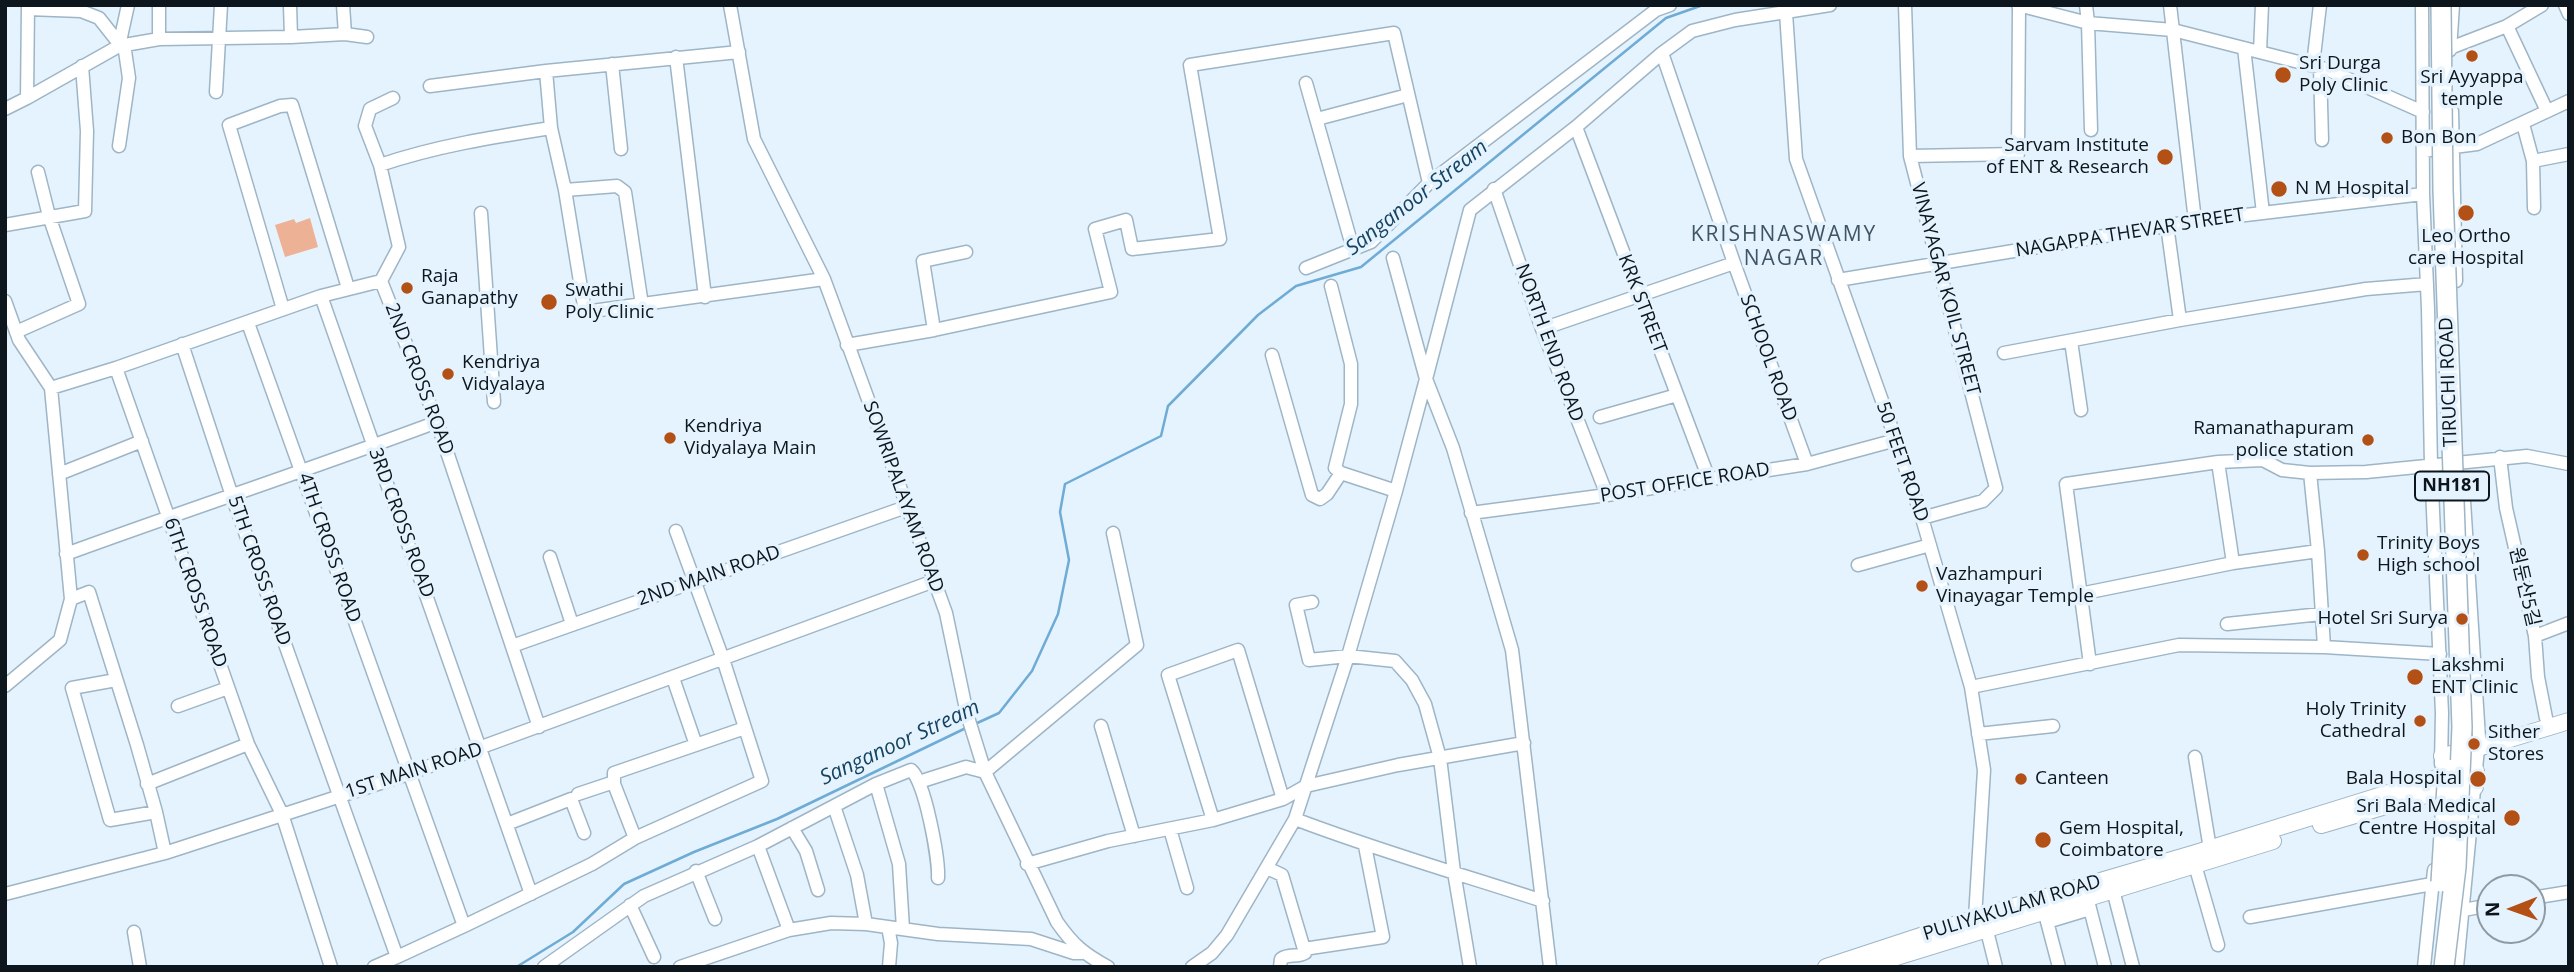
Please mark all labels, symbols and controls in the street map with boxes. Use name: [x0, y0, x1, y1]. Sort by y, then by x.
marker: Sri Ayyappa temple: [2464, 48, 2480, 64]
place label: Sri Durga Poly Clinic: [2299, 53, 2388, 97]
marker: Sri Durga Poly Clinic: [2273, 65, 2293, 85]
place label: Sri Ayyappa temple: [2420, 67, 2524, 111]
place label: Bon Bon: [2401, 127, 2477, 149]
marker: Bon Bon: [2379, 130, 2395, 146]
water label: Sanganoor Stream: [1341, 135, 1493, 261]
place label: Sarvam Institute of ENT & Research: [1986, 135, 2149, 179]
marker: Sarvam Institute of ENT & Research: [2155, 147, 2175, 167]
place label: N M Hospital: [2295, 178, 2409, 200]
marker: N M Hospital: [2269, 179, 2289, 199]
street label: VINAYAGAR KOIL STREET: [1906, 180, 1984, 398]
marker: Leo Ortho care Hospital: [2456, 203, 2476, 223]
street label: NAGAPPA THEVAR STREET: [2014, 204, 2246, 262]
district label: KRISHNASWAMY NAGAR: [1692, 222, 1876, 272]
place label: Leo Ortho care Hospital: [2408, 226, 2524, 270]
street label: KRK STREET: [1613, 251, 1671, 357]
street label: NORTH END ROAD: [1510, 261, 1588, 425]
place label: Raja Ganapathy: [421, 266, 518, 310]
marker: Raja Ganapathy: [399, 280, 415, 296]
place label: Swathi Poly Clinic: [565, 280, 654, 324]
marker: Swathi Poly Clinic: [539, 292, 559, 312]
street label: SCHOOL ROAD: [1735, 292, 1801, 424]
street label: 2ND CROSS ROAD: [380, 300, 458, 458]
street label: TIRUCHI ROAD: [2435, 317, 2463, 447]
place label: Kendriya Vidyalaya: [462, 352, 545, 396]
marker: Kendriya Vidyalaya: [440, 366, 456, 382]
street label: SOWRIPALAYAM ROAD: [858, 398, 948, 596]
street label: 50 FEET ROAD: [1871, 399, 1933, 525]
place label: Kendriya Vidyalaya Main: [684, 416, 816, 460]
place label: Ramanathapuram police station: [2193, 418, 2354, 462]
marker: Kendriya Vidyalaya Main: [662, 430, 678, 446]
marker: Ramanathapuram police station: [2360, 432, 2376, 448]
street label: 3RD CROSS ROAD: [363, 445, 439, 601]
street label: POST OFFICE ROAD: [1599, 458, 1771, 508]
street label: 4TH CROSS ROAD: [293, 470, 365, 626]
road number: NH181: [2415, 472, 2489, 500]
street label: 5TH CROSS ROAD: [223, 493, 295, 649]
street label: 6TH CROSS ROAD: [159, 515, 231, 671]
place label: Trinity Boys High school: [2377, 533, 2480, 577]
street label: 2ND MAIN ROAD: [634, 541, 784, 611]
street label: 원둔산5길: [2504, 545, 2544, 629]
marker: Trinity Boys High school: [2355, 547, 2371, 563]
place label: Vazhampuri Vinayagar Temple: [1936, 564, 2094, 608]
marker: Vazhampuri Vinayagar Temple: [1914, 578, 1930, 594]
place label: Hotel Sri Surya: [2318, 608, 2448, 630]
marker: Hotel Sri Surya: [2454, 611, 2470, 627]
place label: Lakshmi ENT Clinic: [2431, 655, 2518, 699]
marker: Lakshmi ENT Clinic: [2405, 667, 2425, 687]
water label: Sanganoor Stream: [816, 695, 984, 791]
place label: Holy Trinity Cathedral: [2306, 699, 2406, 743]
marker: Holy Trinity Cathedral: [2412, 713, 2428, 729]
place label: Sither Stores: [2488, 722, 2544, 766]
marker: Sither Stores: [2466, 736, 2482, 752]
street label: 1ST MAIN ROAD: [343, 738, 485, 804]
place label: Canteen: [2035, 768, 2109, 790]
place label: Bala Hospital: [2346, 768, 2462, 790]
marker: Bala Hospital: [2468, 769, 2488, 789]
marker: Canteen: [2013, 771, 2029, 787]
place label: Sri Bala Medical Centre Hospital: [2356, 796, 2496, 840]
marker: Sri Bala Medical Centre Hospital: [2502, 808, 2522, 828]
place label: Gem Hospital, Coimbatore: [2059, 818, 2184, 862]
marker: Gem Hospital, Coimbatore: [2033, 830, 2053, 850]
street label: PULIYAKULAM ROAD: [1920, 870, 2104, 946]
north arrow: [2476, 874, 2546, 944]
text: N: [2479, 901, 2505, 917]

